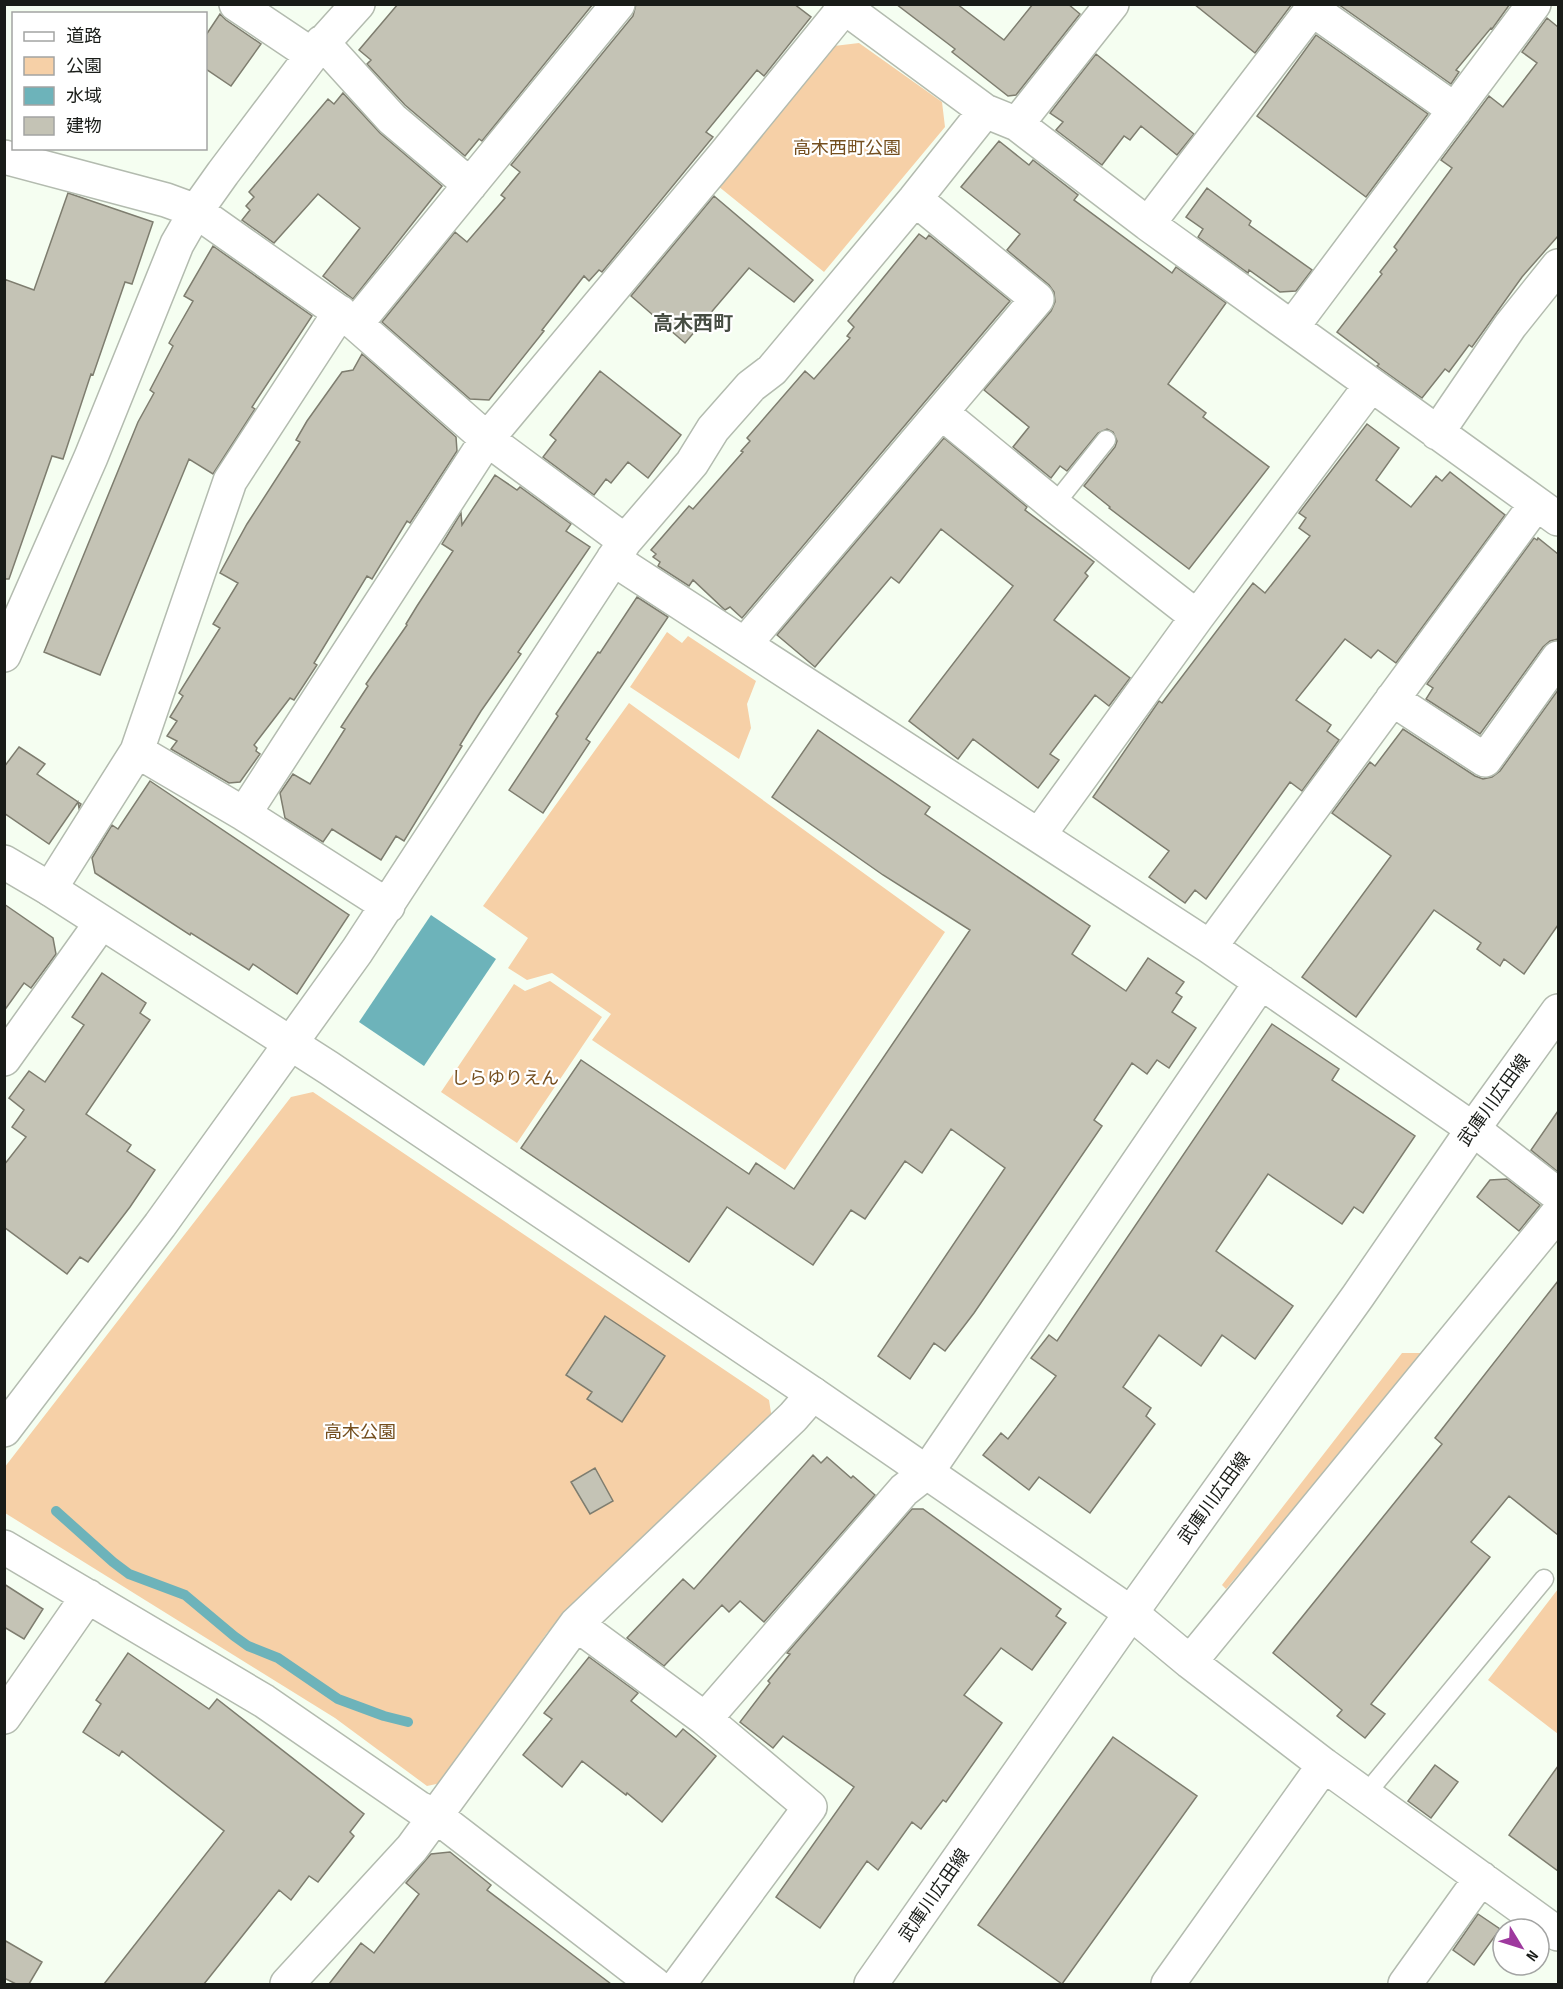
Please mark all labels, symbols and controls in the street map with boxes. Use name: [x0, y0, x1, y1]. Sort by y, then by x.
legend: [12, 12, 207, 150]
text: 道路: [66, 26, 102, 47]
text: 公園: [66, 56, 102, 77]
text: 水域: [66, 86, 102, 107]
text: 建物: [66, 116, 102, 137]
park label: 高木西町公園: [793, 138, 901, 159]
district label: 高木西町: [653, 312, 733, 336]
street label: 武庫川広田線: [1454, 1050, 1535, 1150]
park label: しらゆりえん: [451, 1068, 559, 1089]
park label: 高木公園: [324, 1422, 396, 1443]
street label: 武庫川広田線: [1174, 1448, 1255, 1548]
street label: 武庫川広田線: [895, 1845, 974, 1946]
north arrow: [1491, 1917, 1551, 1977]
text: N: [1522, 1946, 1542, 1965]

